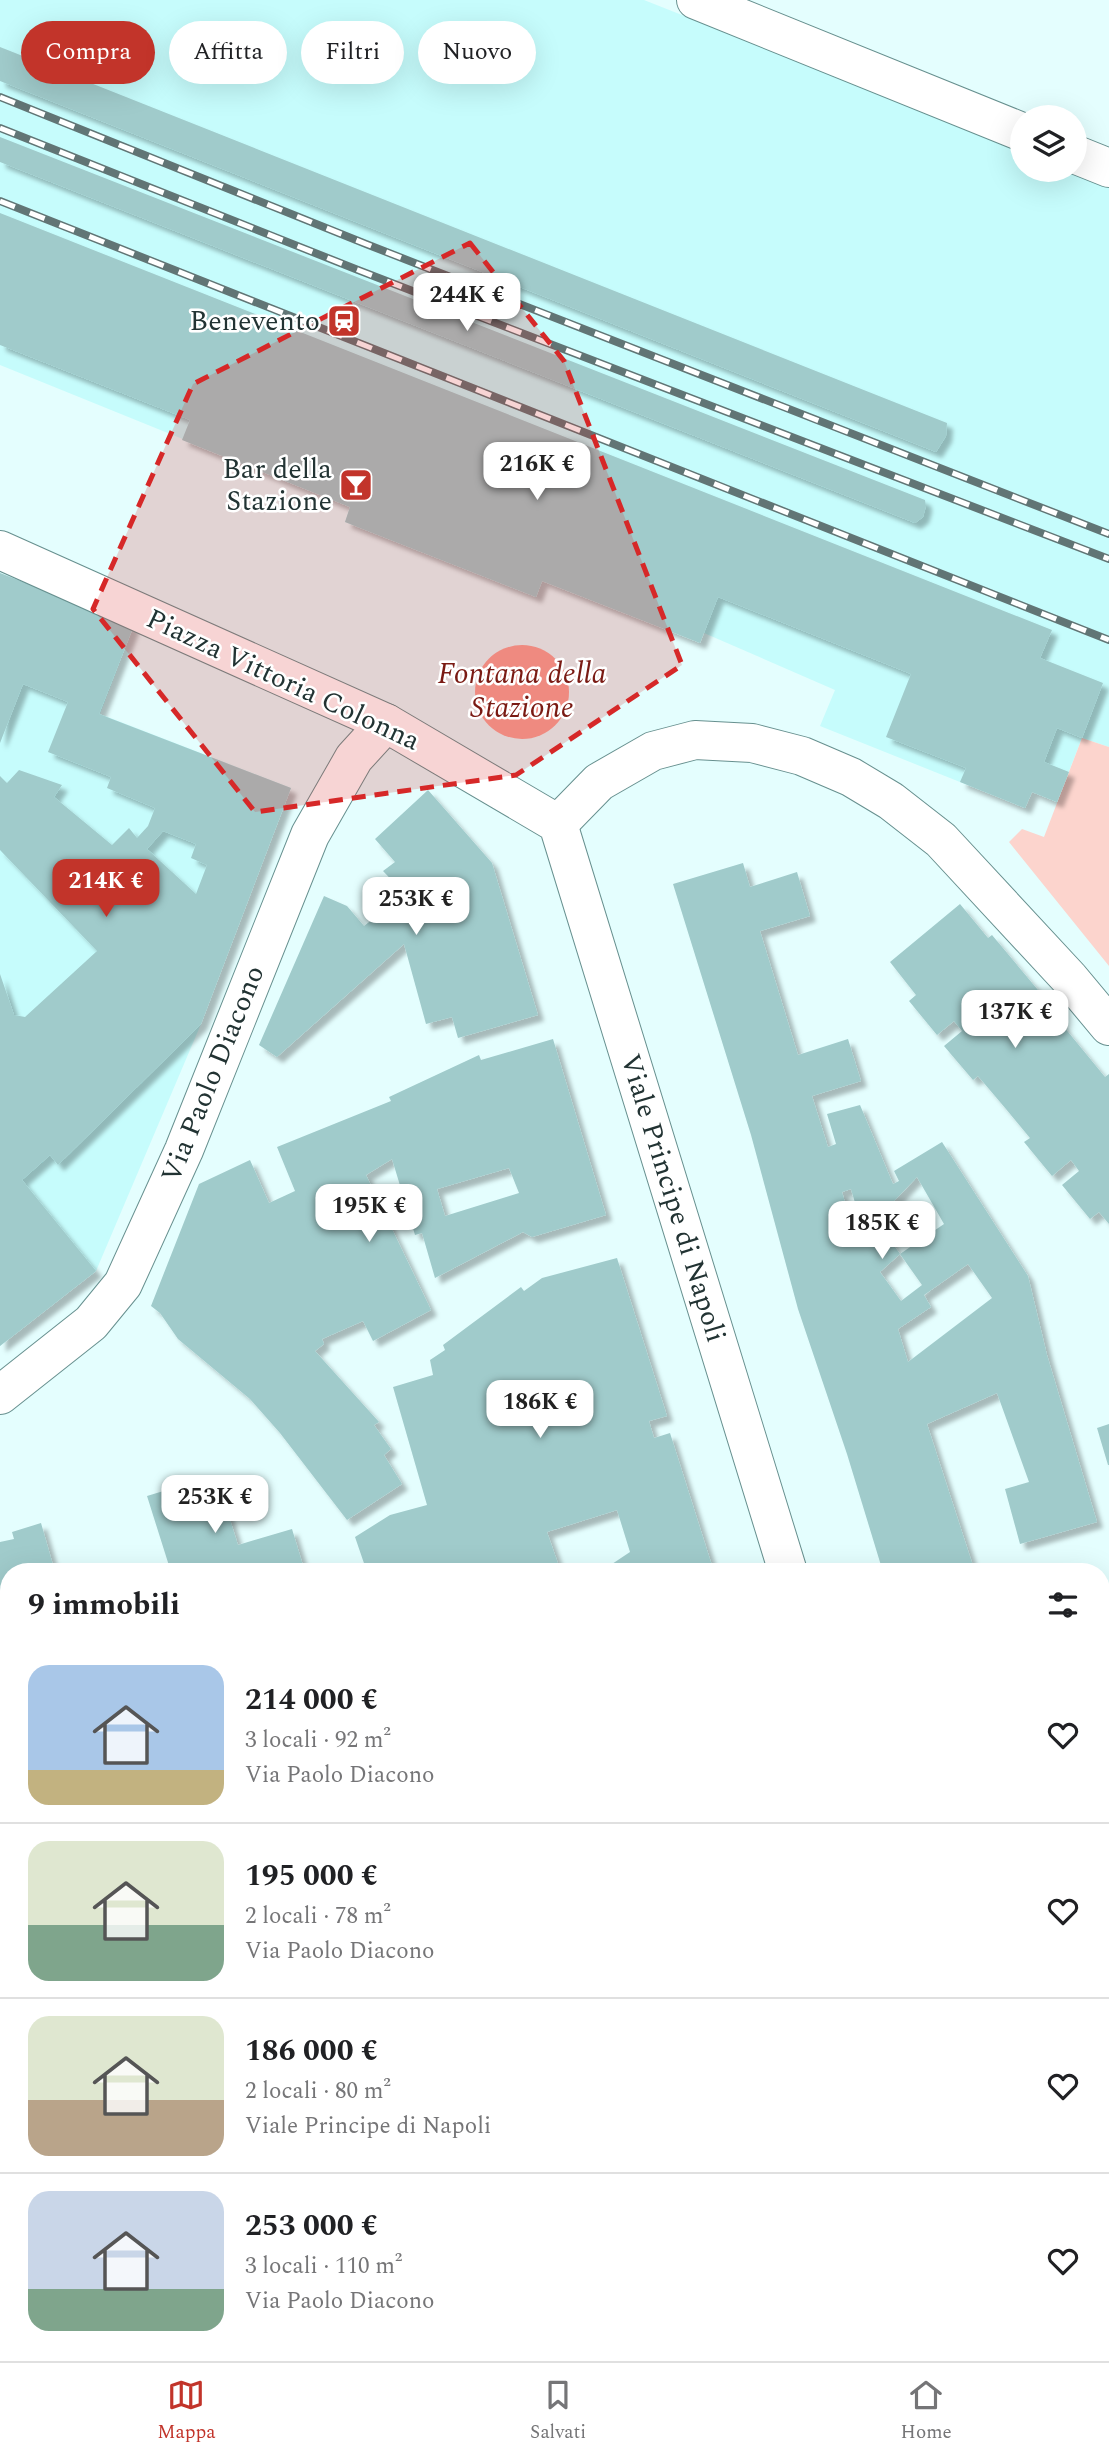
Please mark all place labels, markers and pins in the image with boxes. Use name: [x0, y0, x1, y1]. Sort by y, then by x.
pin: 244K €: [410, 274, 524, 333]
place label: Benevento: [190, 300, 320, 343]
station icon: Benevento: [325, 302, 363, 340]
pin: 216K €: [480, 442, 594, 502]
place label: Bar della Stazione: [222, 448, 332, 523]
bar icon: Bar della Stazione: [337, 466, 375, 504]
pin: 214K €: [49, 860, 163, 919]
pin: 253K €: [359, 878, 473, 937]
pin: 137K €: [958, 990, 1072, 1050]
pin: 195K €: [312, 1184, 426, 1244]
pin: 185K €: [825, 1202, 939, 1261]
pin: 186K €: [483, 1380, 597, 1440]
pin: 253K €: [158, 1476, 272, 1535]

